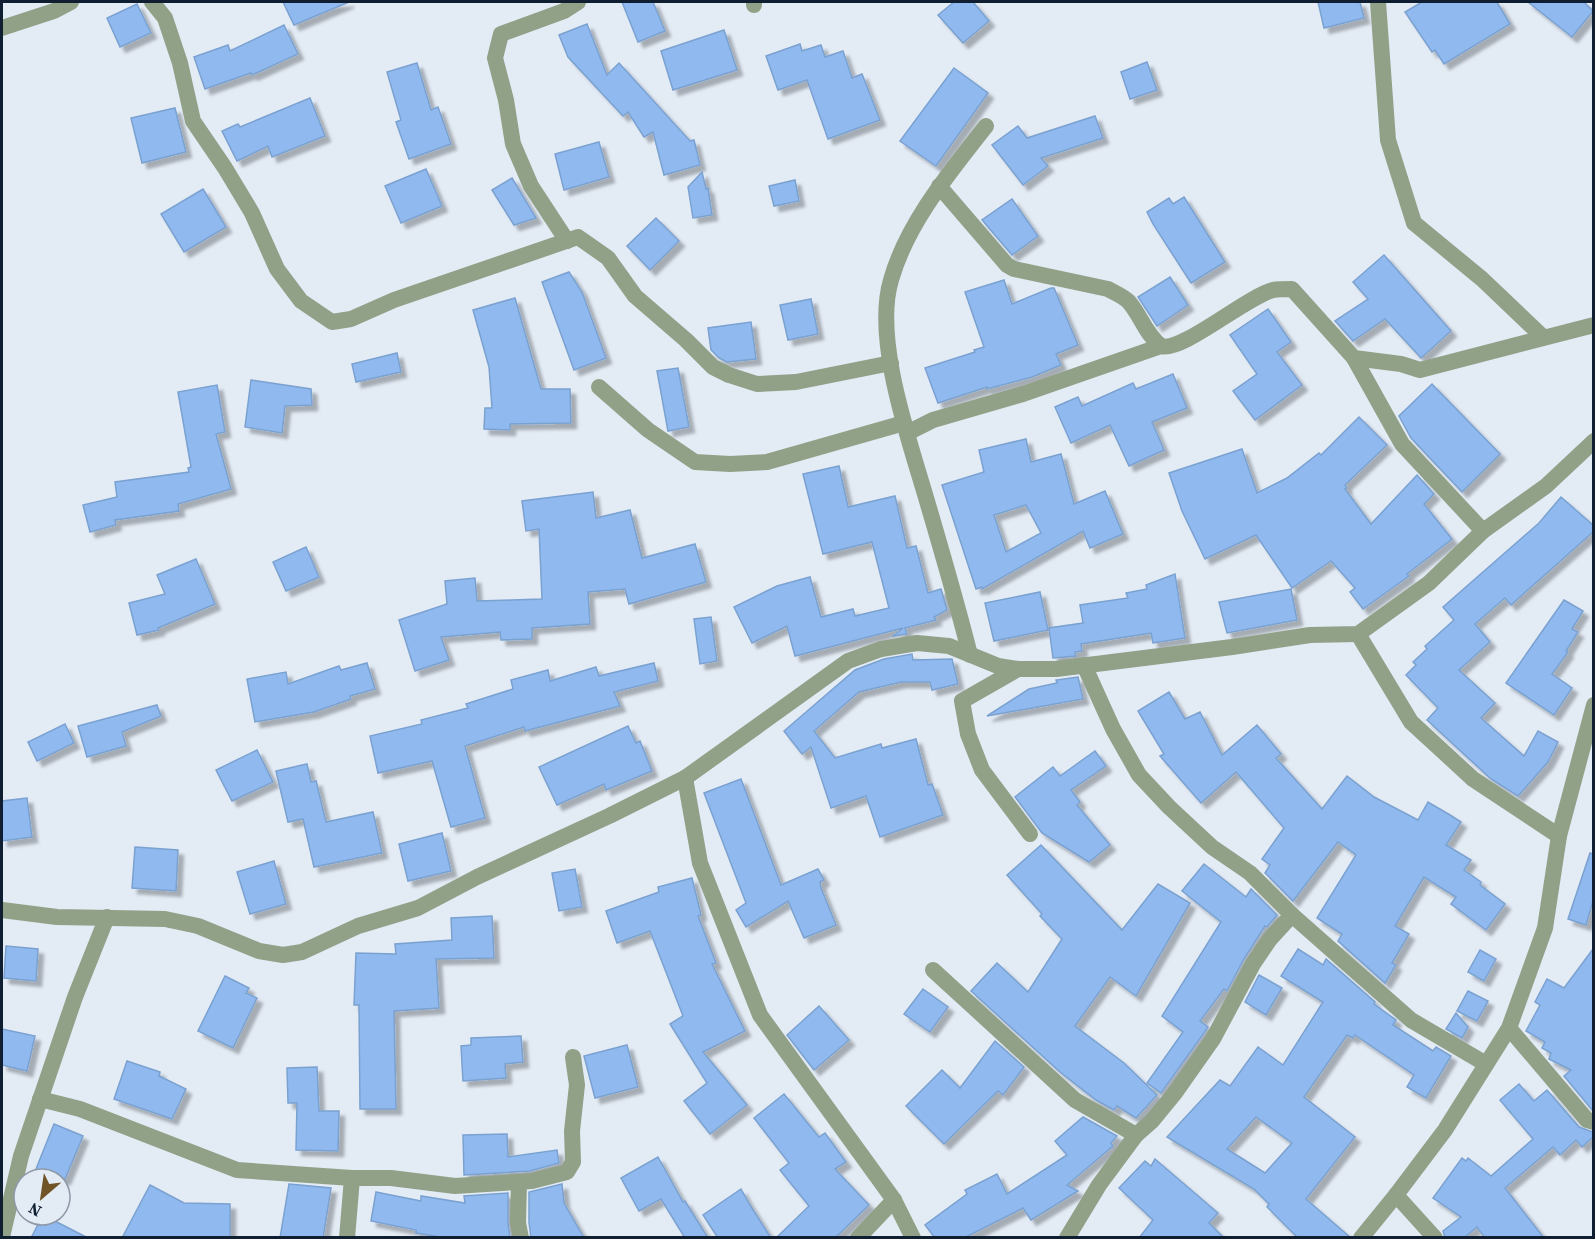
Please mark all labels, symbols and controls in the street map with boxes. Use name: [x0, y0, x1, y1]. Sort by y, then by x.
north arrow: [12, 1167, 72, 1227]
text: N: [24, 1198, 45, 1223]

